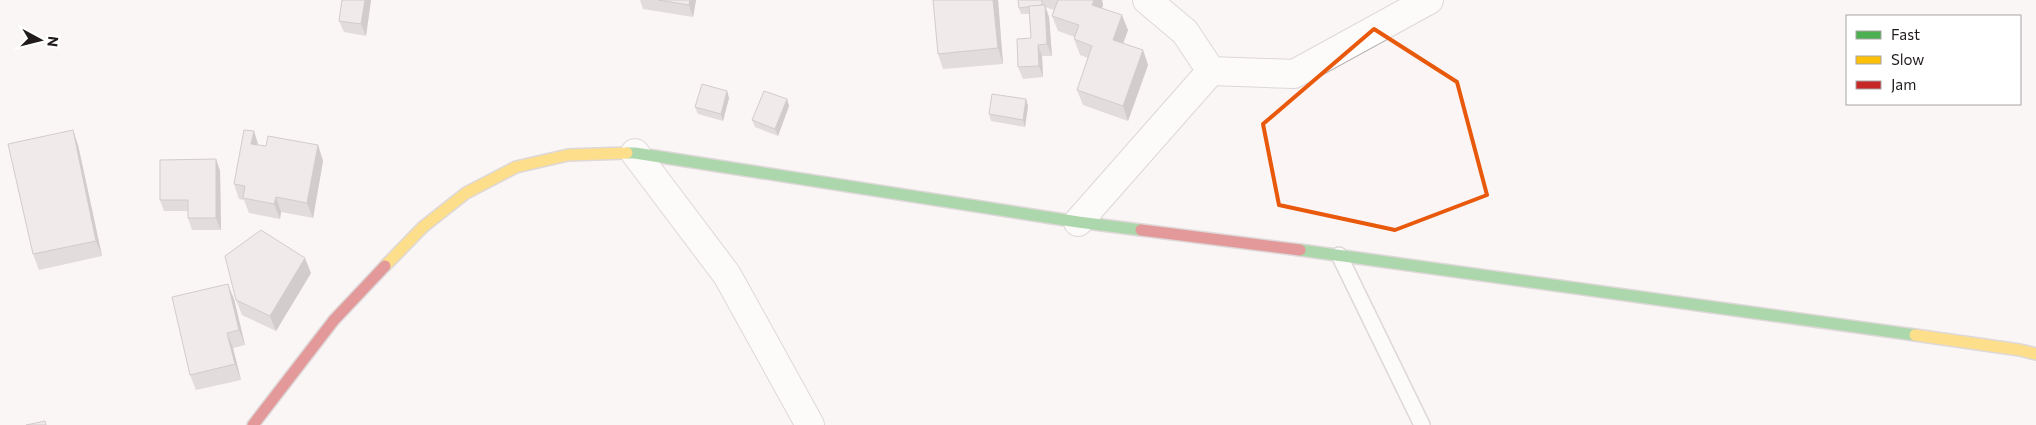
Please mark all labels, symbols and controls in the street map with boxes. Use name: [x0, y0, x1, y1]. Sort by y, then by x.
north arrow: [15, 15, 65, 65]
legend: [1846, 15, 2021, 105]
text: Fast: [1891, 25, 1920, 43]
text: N: [44, 35, 62, 48]
text: Slow: [1891, 50, 1924, 68]
text: Jam: [1891, 75, 1916, 93]

